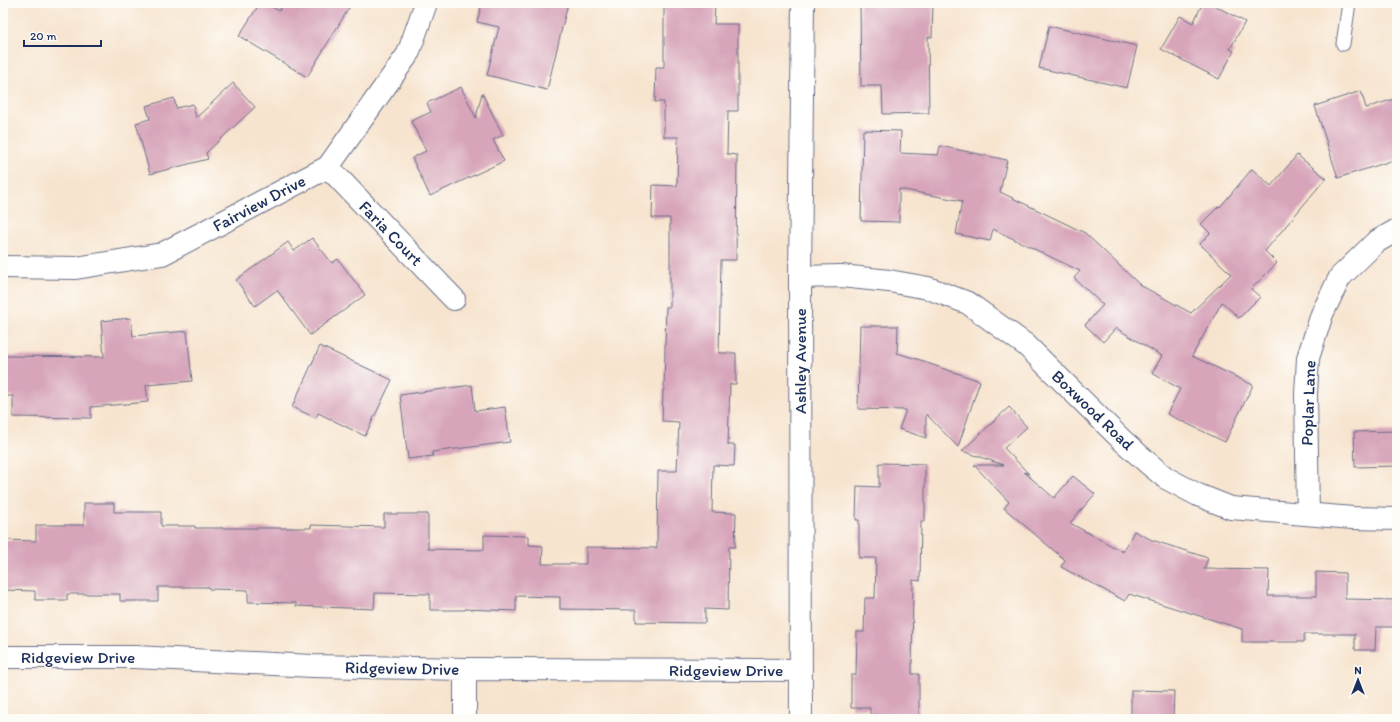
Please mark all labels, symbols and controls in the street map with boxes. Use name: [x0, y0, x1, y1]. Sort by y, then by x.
scale bar: [24, 22, 101, 48]
text: 20 m: [30, 29, 57, 43]
street label: Fairview Drive: [209, 170, 309, 236]
street label: Faria Court: [355, 196, 427, 270]
street label: Ashley Avenue: [790, 308, 810, 414]
street label: Poplar Lane: [1297, 360, 1319, 446]
street label: Boxwood Road: [1048, 366, 1139, 455]
street label: Ridgeview Drive: [21, 647, 135, 667]
street label: Ridgeview Drive: [345, 657, 459, 679]
street label: Ridgeview Drive: [669, 660, 783, 680]
north arrow: [1338, 660, 1378, 700]
text: N: [1354, 664, 1362, 677]

